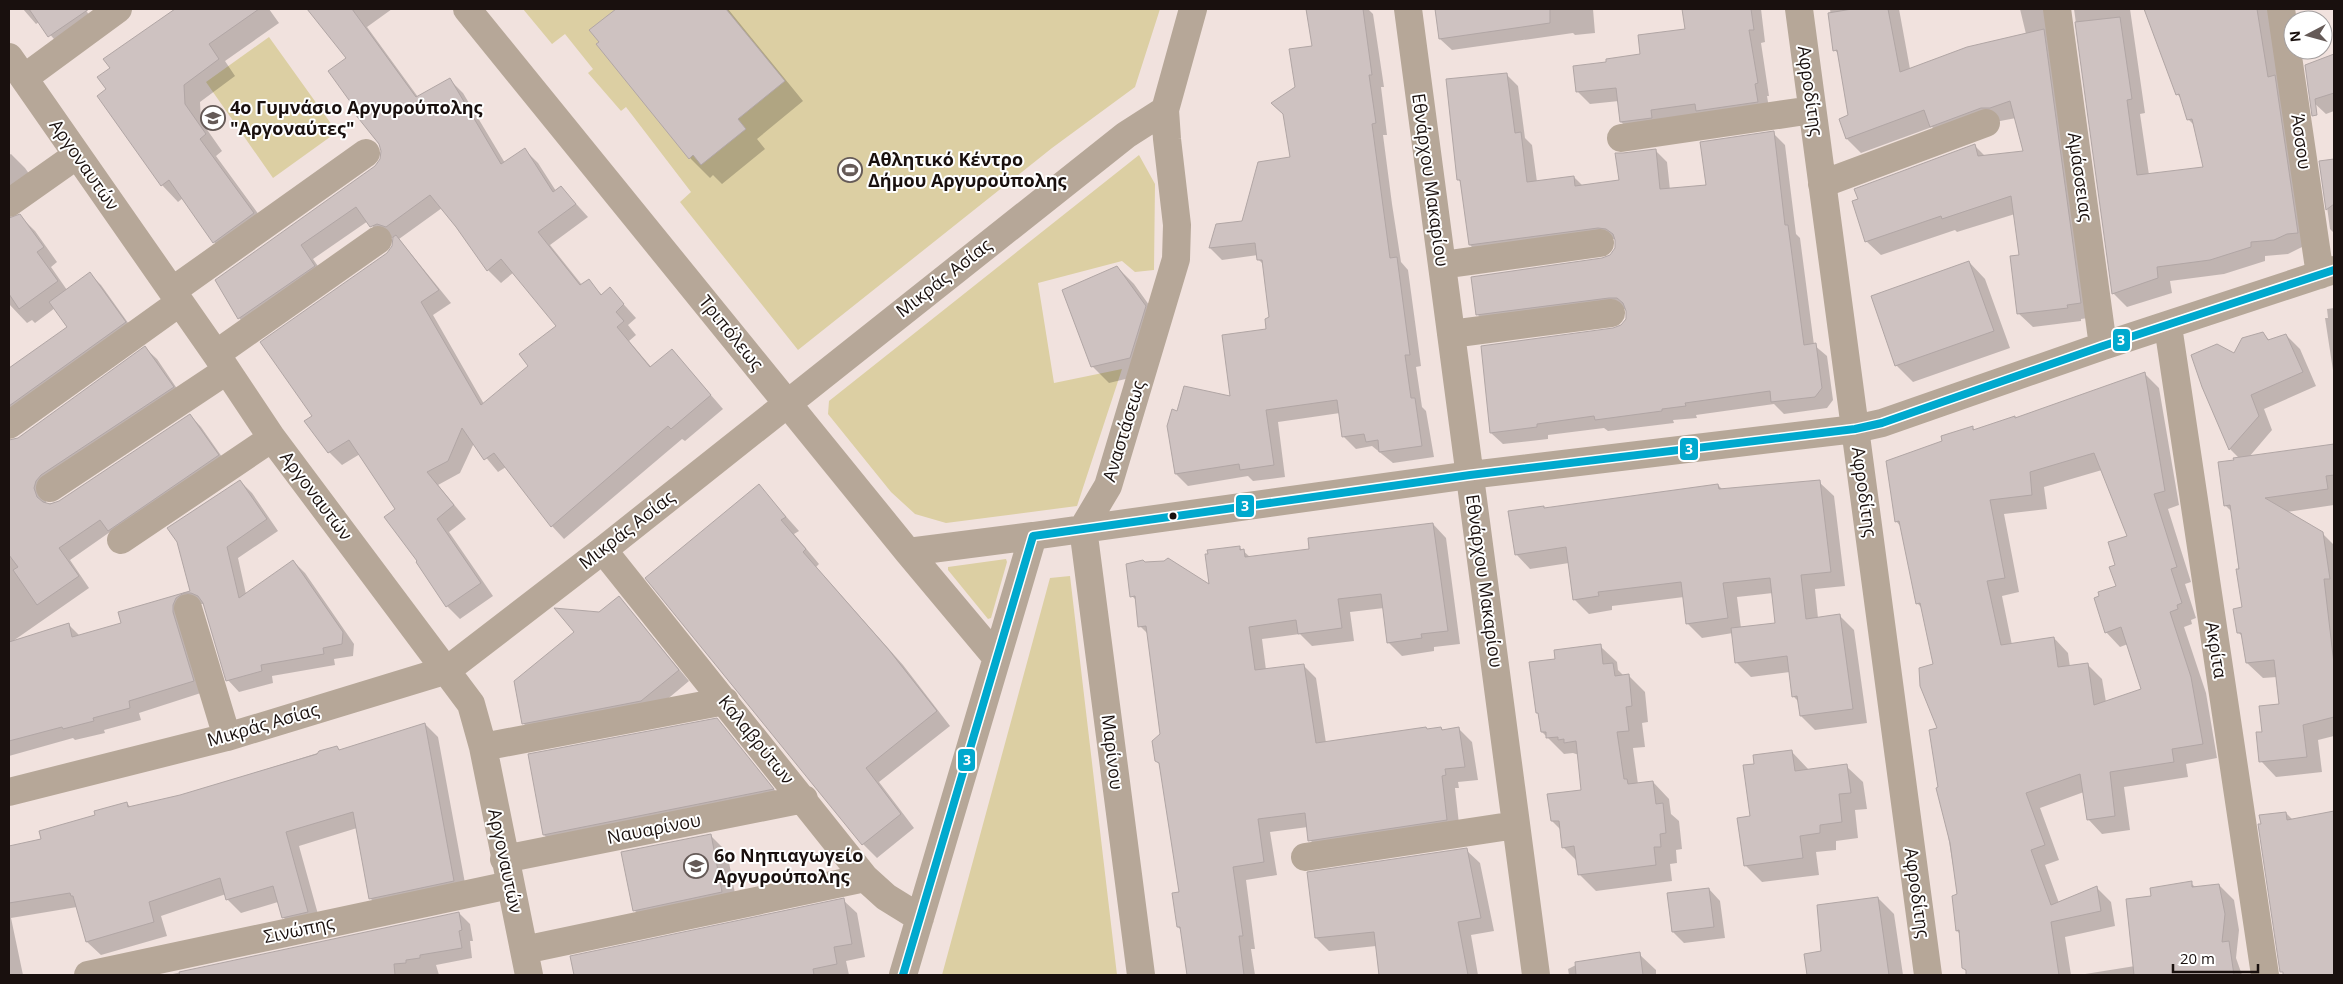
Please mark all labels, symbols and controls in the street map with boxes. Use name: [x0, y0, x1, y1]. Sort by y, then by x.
north arrow: [2283, 10, 2333, 60]
text: N: [2285, 30, 2305, 43]
street label: Αφροδίτης: [1793, 44, 1829, 138]
street label: Εθνάρχου Μακαρίου: [1407, 92, 1455, 268]
place label: 4ο Γυμνάσιο Αργυρούπολης "Αργοναύτες": [230, 95, 483, 140]
school or university icon: 4ο Γυμνάσιο Αργυρούπολης "Αργοναύτες": [200, 105, 226, 131]
street label: Άσσου: [2286, 113, 2318, 171]
street label: Αργοναυτών: [45, 114, 125, 215]
street label: Αμάσσειας: [2063, 131, 2099, 223]
place label: Αθλητικό Κέντρο Δήμου Αργυρούπολης: [868, 147, 1067, 192]
sports icon: Αθλητικό Κέντρο Δήμου Αργυρούπολης: [837, 157, 863, 183]
street label: Μικράς Ασίας: [891, 232, 996, 322]
street label: Τριπόλεως: [694, 290, 770, 375]
line badge: 3: [2112, 328, 2131, 352]
text: 3: [2117, 330, 2125, 349]
street label: Αναστάσεως: [1096, 377, 1150, 484]
line badge: 3: [1679, 437, 1699, 461]
text: 3: [1685, 439, 1693, 458]
street label: Αφροδίτης: [1847, 445, 1883, 539]
street label: Αργοναυτών: [275, 446, 358, 545]
street label: Μικράς Ασίας: [574, 484, 679, 574]
street label: Εθνάρχου Μακαρίου: [1461, 493, 1509, 669]
line badge: 3: [1235, 494, 1255, 518]
text: 3: [1241, 496, 1249, 515]
unlabelled marker: [1168, 511, 1178, 521]
street label: Ακρίτα: [2201, 620, 2233, 680]
street label: Καλαβρύτων: [713, 690, 800, 789]
street label: Μικράς Ασίας: [204, 697, 322, 751]
street label: Μαρίνου: [1096, 713, 1130, 791]
line badge: 3: [957, 748, 976, 772]
text: 3: [963, 750, 971, 769]
street label: Αργοναυτών: [483, 806, 529, 915]
street label: Ναυαρίνου: [605, 807, 703, 849]
place label: 6ο Νηπιαγωγείο Αργυρούπολης: [714, 843, 863, 888]
street label: Αφροδίτης: [1900, 846, 1936, 940]
school or university icon: 6ο Νηπιαγωγείο Αργυρούπολης: [683, 853, 709, 879]
street label: Σινώπης: [261, 910, 337, 948]
scale bar: [2173, 942, 2258, 974]
text: 20 m: [2180, 948, 2215, 968]

